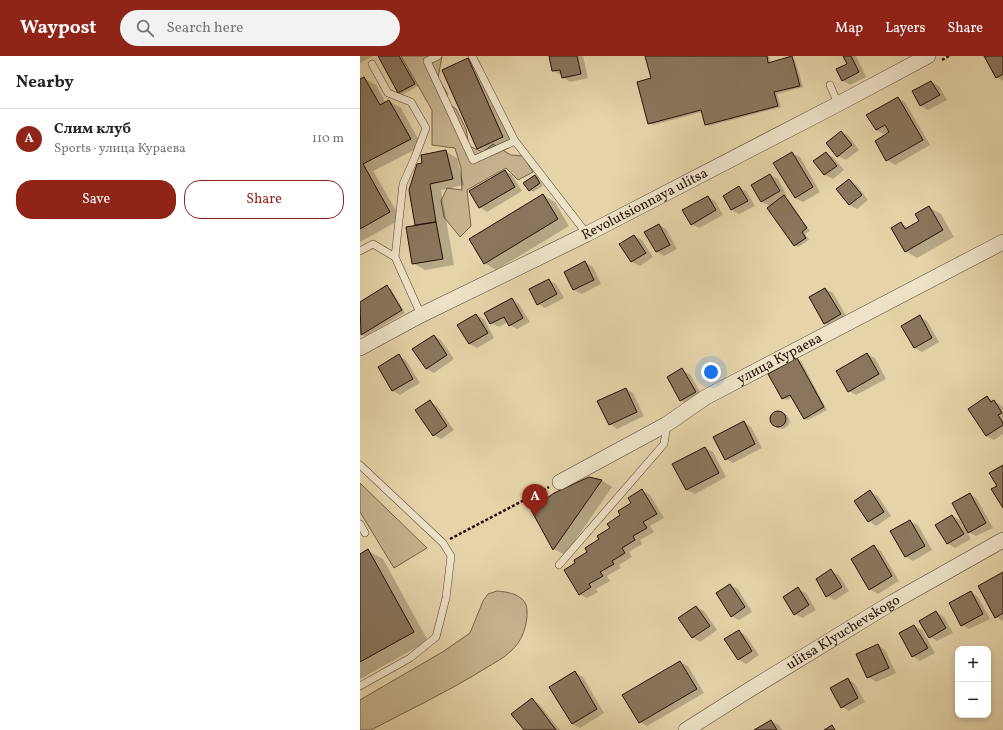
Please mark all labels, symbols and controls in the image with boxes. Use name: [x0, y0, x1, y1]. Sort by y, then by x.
search box: [120, 10, 400, 46]
text: Waypost: [20, 15, 96, 41]
icon: search: [134, 17, 156, 39]
text: Search here: [166, 18, 243, 39]
text: Map: [835, 19, 863, 38]
text: Layers: [885, 19, 925, 38]
text: Share: [947, 19, 983, 38]
text: Nearby: [16, 71, 74, 94]
text: Слим клуб: [54, 119, 131, 140]
text: A: [24, 130, 34, 148]
text: 110 m: [312, 130, 344, 148]
text: Sports · улица Кураева: [54, 140, 186, 158]
street label: Revolutsionnaya ulitsa: [578, 164, 711, 245]
button: Save: [16, 180, 176, 219]
button: Share: [184, 180, 344, 219]
street label: улица Кураева: [734, 329, 825, 389]
your location: [701, 362, 721, 382]
pin: A: [522, 484, 548, 517]
street label: ulitsa Klyuchevskogo: [783, 591, 903, 674]
map controls: [955, 646, 991, 718]
button: +: [955, 646, 991, 682]
button: −: [955, 682, 991, 718]

